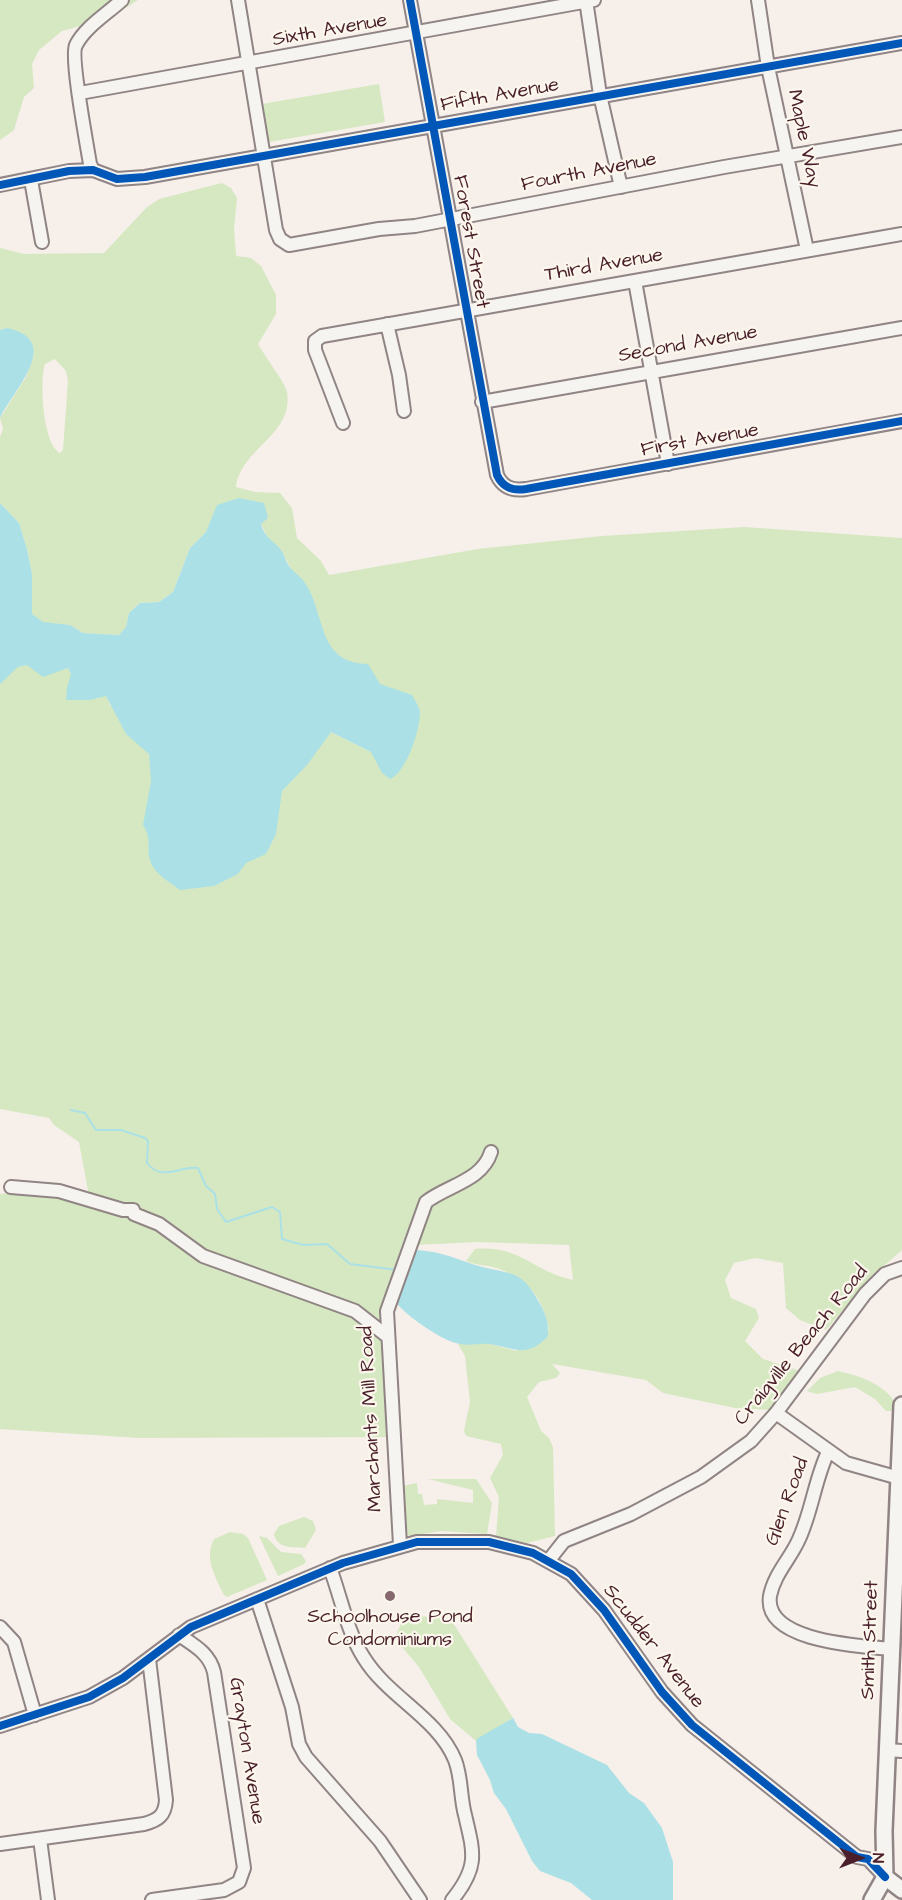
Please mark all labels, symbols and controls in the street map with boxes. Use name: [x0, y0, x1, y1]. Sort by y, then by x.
street label: Sixth Avenue: [271, 9, 389, 53]
street label: Fifth Avenue: [439, 74, 561, 118]
street label: Maple Way: [781, 88, 825, 190]
street label: Fourth Avenue: [519, 148, 659, 198]
street label: Forest Street: [446, 174, 494, 310]
street label: Third Avenue: [543, 244, 665, 288]
street label: Second Avenue: [617, 321, 759, 369]
street label: First Avenue: [639, 419, 761, 463]
street label: Craigville Beach Road: [730, 1261, 874, 1431]
street label: Marchants Mill Road: [355, 1325, 389, 1513]
street label: Glen Road: [761, 1455, 815, 1549]
street label: Scudder Avenue: [597, 1580, 709, 1714]
street label: Smith Street: [857, 1580, 885, 1700]
marker: Schoolhouse Pond Condominiums: [383, 1589, 397, 1603]
place label: Schoolhouse Pond Condominiums: [307, 1606, 473, 1653]
street label: Grayton Avenue: [223, 1676, 269, 1826]
north arrow: [830, 1828, 890, 1888]
text: N: [867, 1853, 889, 1863]

